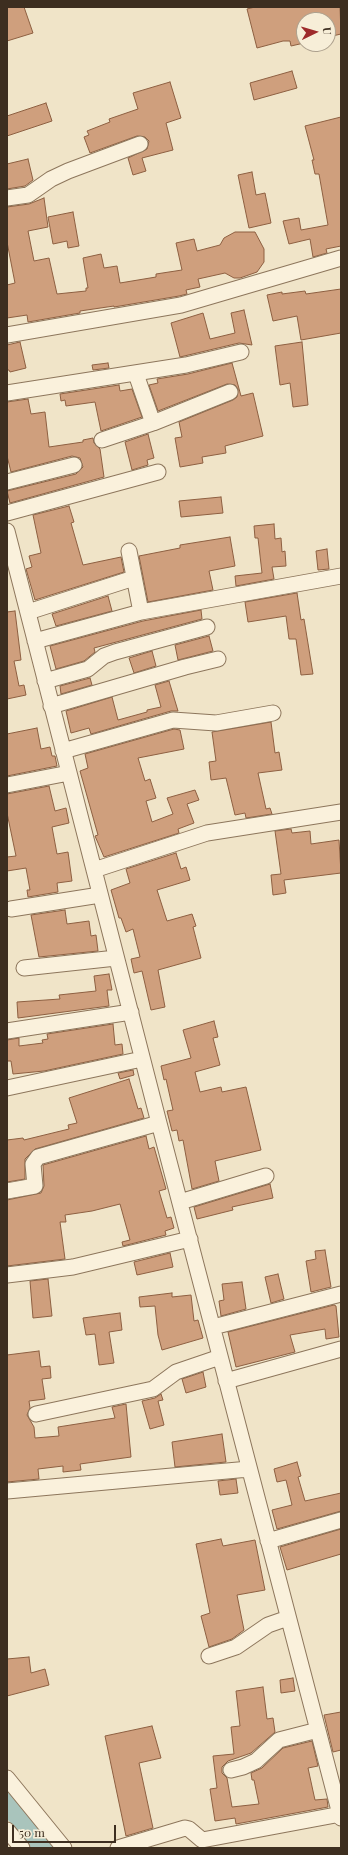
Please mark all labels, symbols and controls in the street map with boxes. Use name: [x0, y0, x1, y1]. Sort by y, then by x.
north arrow: [296, 12, 336, 52]
text: U: [320, 27, 335, 35]
scale bar: [14, 1817, 118, 1843]
text: 50 m: [19, 1824, 45, 1840]

